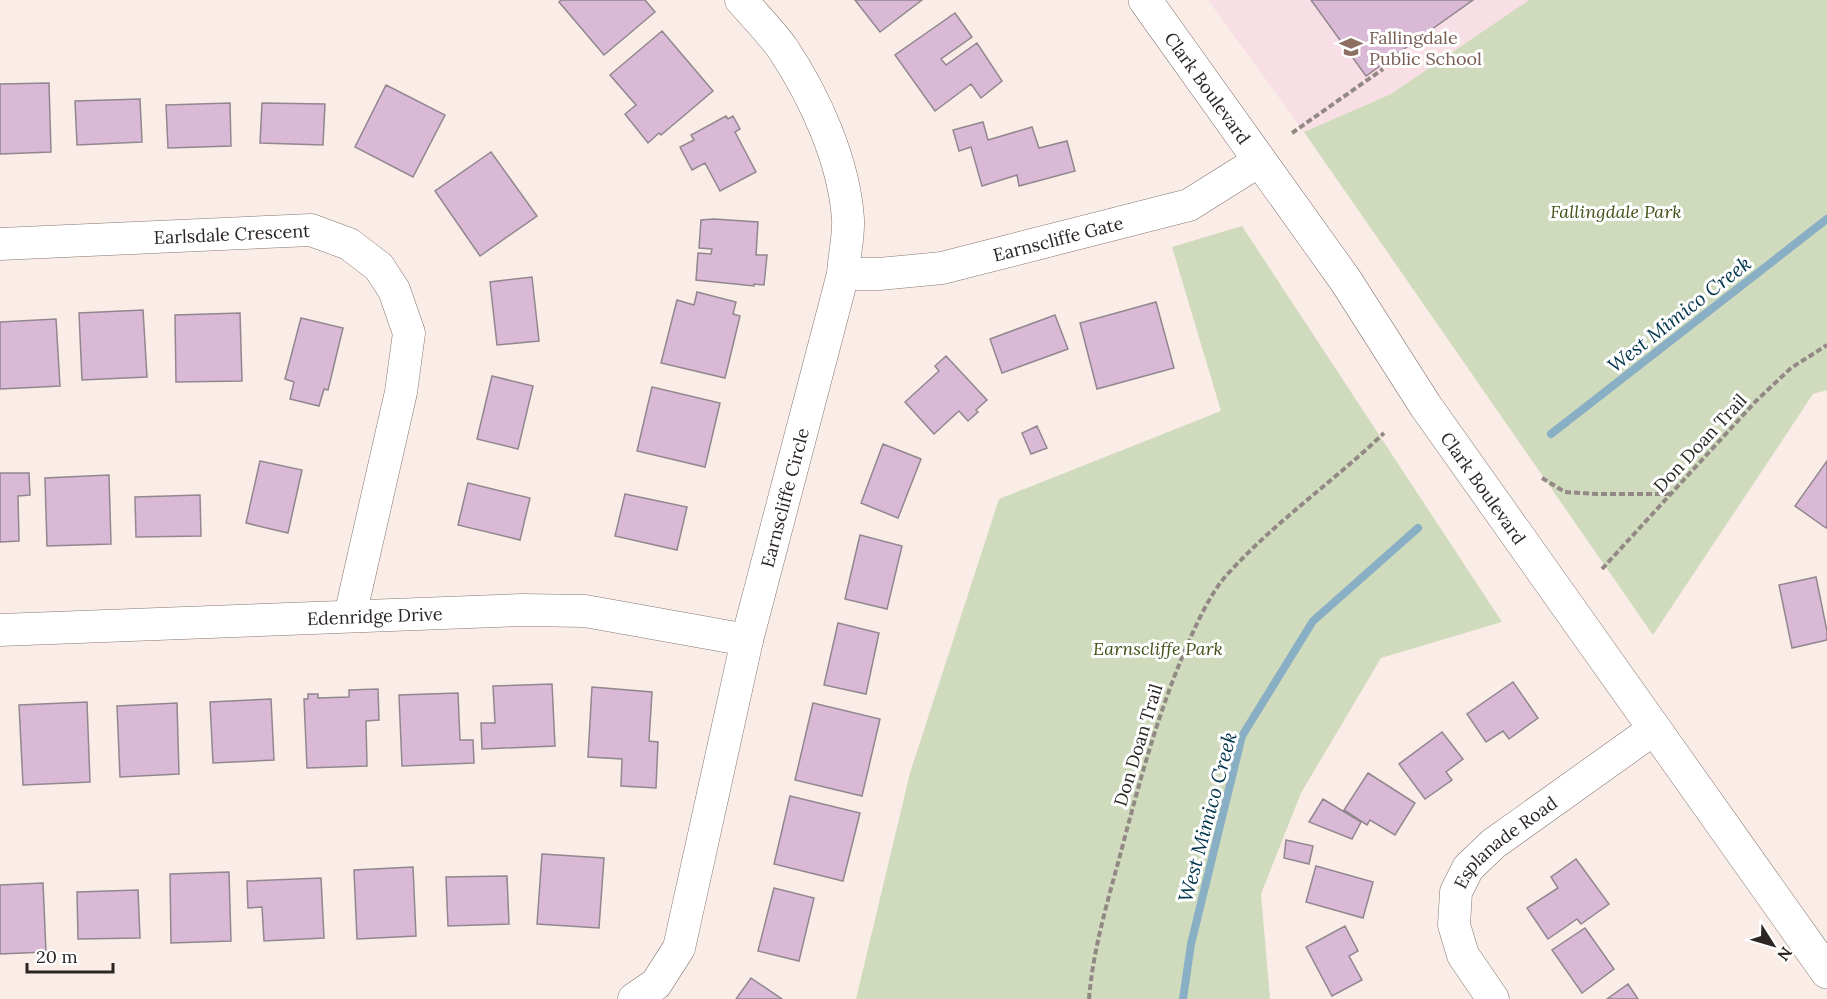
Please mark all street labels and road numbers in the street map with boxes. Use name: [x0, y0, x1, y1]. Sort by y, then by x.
street label: Clark Boulevard: [1160, 27, 1256, 149]
street label: Earnscliffe Gate: [990, 211, 1126, 266]
street label: Earlsdale Crescent: [153, 219, 310, 249]
street label: Don Doan Trail: [1648, 389, 1752, 497]
street label: Earnscliffe Circle: [755, 425, 814, 570]
street label: Clark Boulevard: [1436, 427, 1532, 549]
street label: Edenridge Drive: [306, 602, 443, 630]
street label: Don Doan Trail: [1108, 681, 1168, 809]
street label: Esplanade Road: [1448, 790, 1562, 892]

